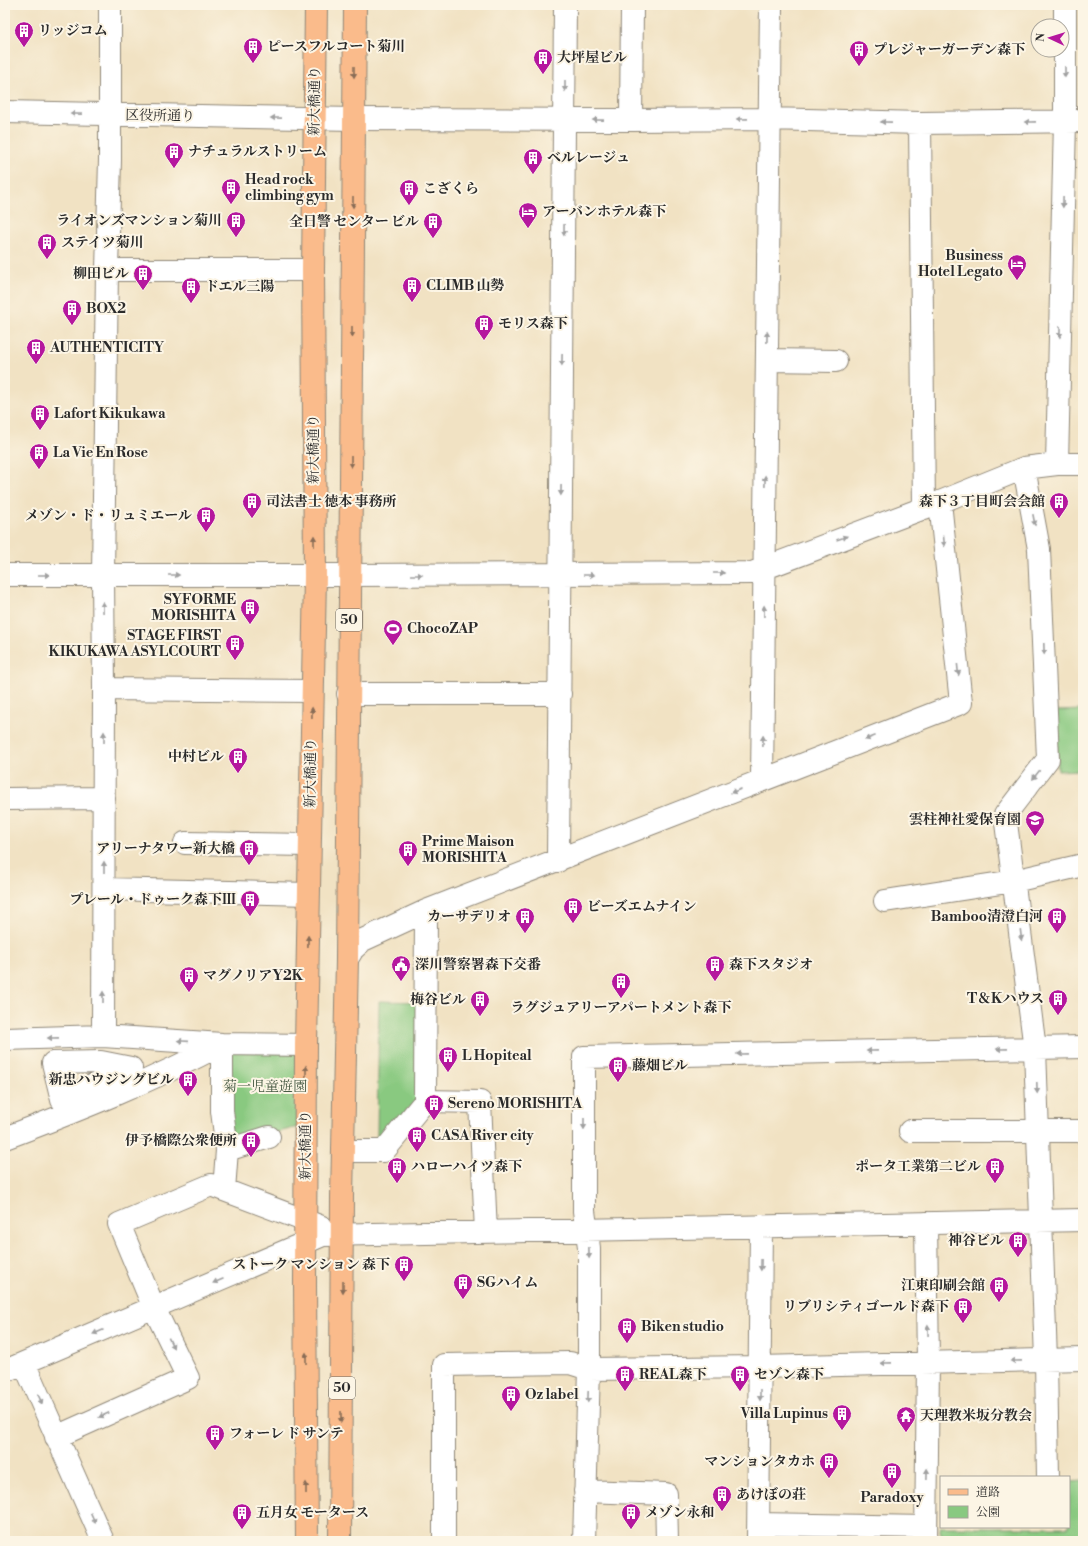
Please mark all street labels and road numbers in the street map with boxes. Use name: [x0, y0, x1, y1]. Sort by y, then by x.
street label: 新大橋通り: [305, 66, 325, 136]
street label: 区役所通り: [125, 106, 195, 126]
street label: 新大橋通り: [305, 414, 323, 484]
road number: 50: [336, 609, 362, 631]
street label: 新大橋通り: [301, 738, 321, 808]
street label: 新大橋通り: [297, 1110, 315, 1180]
road number: 50: [329, 1377, 355, 1399]

